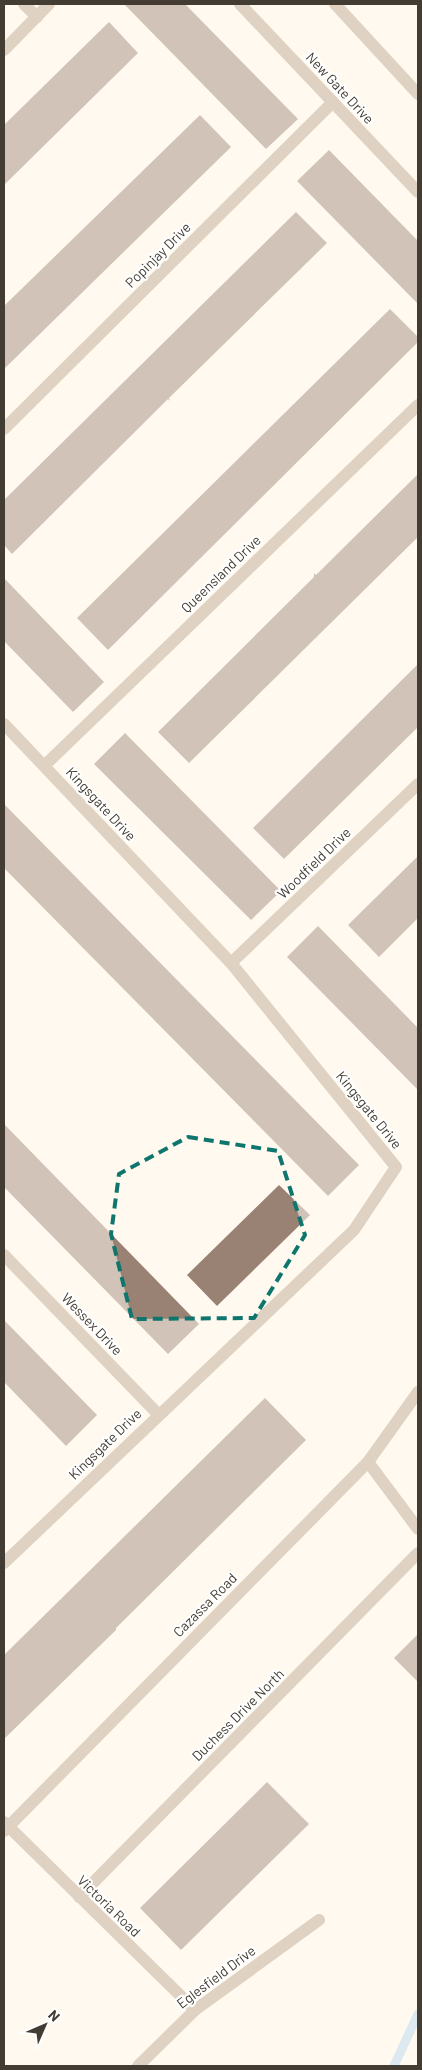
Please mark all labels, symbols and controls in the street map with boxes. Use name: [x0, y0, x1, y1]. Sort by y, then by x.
street label: New Gate Drive: [303, 48, 378, 127]
street label: Popinjay Drive: [121, 218, 194, 291]
street label: Queensland Drive: [177, 531, 264, 616]
street label: Kingsgate Drive: [63, 763, 140, 844]
street label: Woodfield Drive: [273, 823, 354, 902]
street label: Kingsgate Drive: [333, 1068, 406, 1152]
street label: Wessex Drive: [58, 1289, 126, 1358]
street label: Kingsgate Drive: [65, 1405, 145, 1483]
street label: Cazassa Road: [169, 1569, 240, 1640]
street label: Duchess Drive North: [188, 1665, 287, 1764]
street label: Victoria Road: [74, 1871, 144, 1940]
street label: Eglesfield Drive: [173, 1941, 258, 2012]
north arrow: [20, 2000, 70, 2050]
text: N: [45, 2006, 64, 2025]

